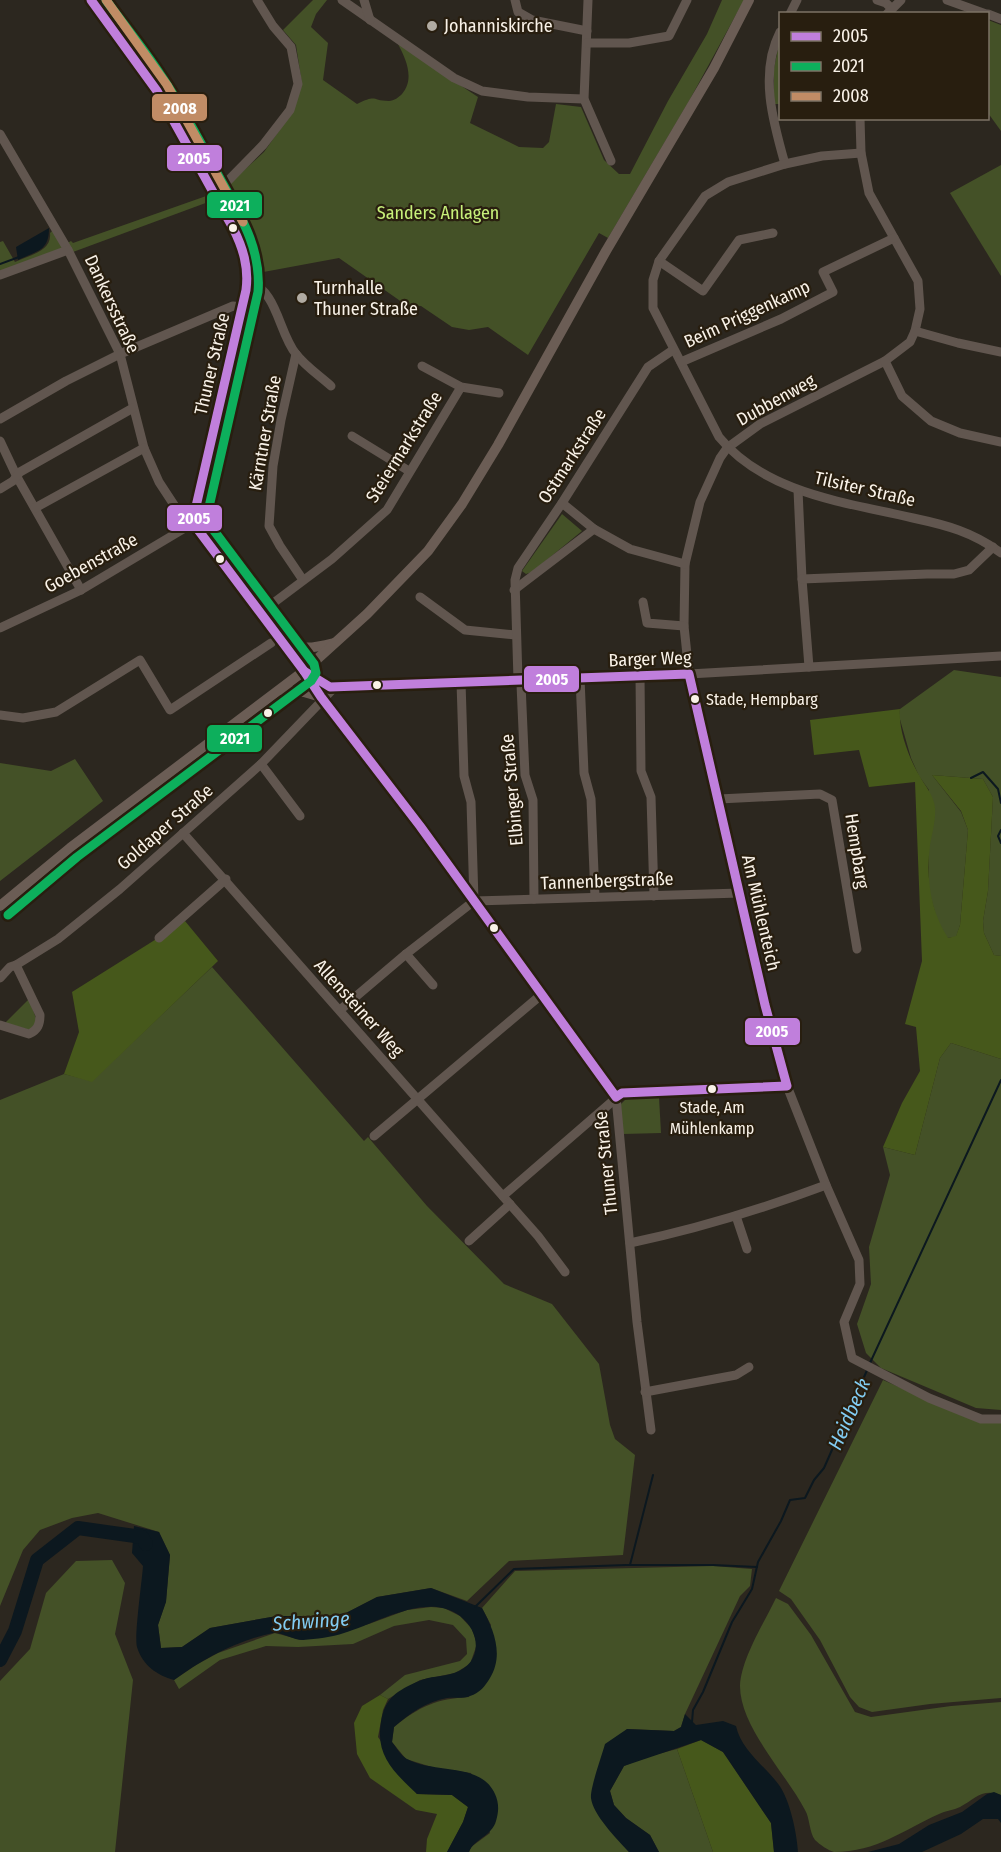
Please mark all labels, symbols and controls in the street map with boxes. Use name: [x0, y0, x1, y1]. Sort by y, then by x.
legend: [779, 12, 989, 120]
place label: Johanniskirche: [444, 15, 553, 37]
marker: Johanniskirche: [425, 19, 439, 33]
text: 2005: [833, 25, 868, 47]
text: 2021: [833, 55, 865, 77]
text: 2008: [833, 85, 869, 107]
line badge: 2008: [151, 93, 208, 122]
text: 2008: [162, 99, 197, 118]
line badge: 2005: [166, 144, 223, 172]
text: 2005: [177, 149, 211, 168]
line badge: 2021: [206, 191, 263, 219]
text: 2021: [219, 196, 250, 215]
park label: Sanders Anlagen: [377, 202, 499, 224]
unlabelled marker: [227, 222, 239, 234]
street label: Dankersstraße: [80, 251, 144, 357]
street label: Beim Priggenkamp: [680, 275, 814, 353]
place label: Turnhalle Thuner Straße: [314, 277, 418, 320]
marker: Turnhalle Thuner Straße: [295, 291, 309, 305]
street label: Thuner Straße: [190, 311, 234, 417]
street label: Dubbenweg: [733, 369, 820, 431]
street label: Kärntner Straße: [244, 374, 286, 492]
street label: Steiermarkstraße: [361, 387, 447, 507]
street label: Ostmarkstraße: [533, 404, 611, 508]
street label: Tilsiter Straße: [812, 467, 918, 511]
line badge: 2005: [166, 504, 223, 532]
text: 2005: [177, 509, 211, 528]
street label: Goebenstraße: [41, 528, 142, 598]
unlabelled marker: [214, 553, 226, 565]
street label: Barger Weg: [608, 647, 692, 671]
line badge: 2005: [523, 665, 580, 693]
text: 2005: [535, 670, 569, 689]
unlabelled marker: [371, 679, 383, 691]
place label: Stade, Hempbarg: [706, 690, 818, 709]
marker: Stade, Hempbarg: [689, 693, 701, 705]
unlabelled marker: [262, 707, 274, 719]
line badge: 2021: [206, 724, 263, 753]
text: 2021: [219, 729, 250, 748]
street label: Elbinger Straße: [496, 733, 528, 847]
street label: Goldaper Straße: [113, 779, 217, 875]
street label: Hempbarg: [840, 812, 874, 891]
street label: Am Mühlenteich: [737, 853, 785, 973]
street label: Tannenbergstraße: [540, 868, 674, 894]
unlabelled marker: [488, 922, 500, 934]
street label: Allensteiner Weg: [309, 955, 409, 1062]
line badge: 2005: [744, 1017, 801, 1046]
text: 2005: [755, 1022, 789, 1041]
marker: Stade, Am Mühlenkamp: [706, 1083, 718, 1095]
place label: Stade, Am Mühlenkamp: [670, 1098, 754, 1138]
street label: Thuner Straße: [590, 1110, 622, 1216]
water label: Heidbeck: [823, 1374, 875, 1453]
water label: Schwinge: [271, 1606, 351, 1636]

